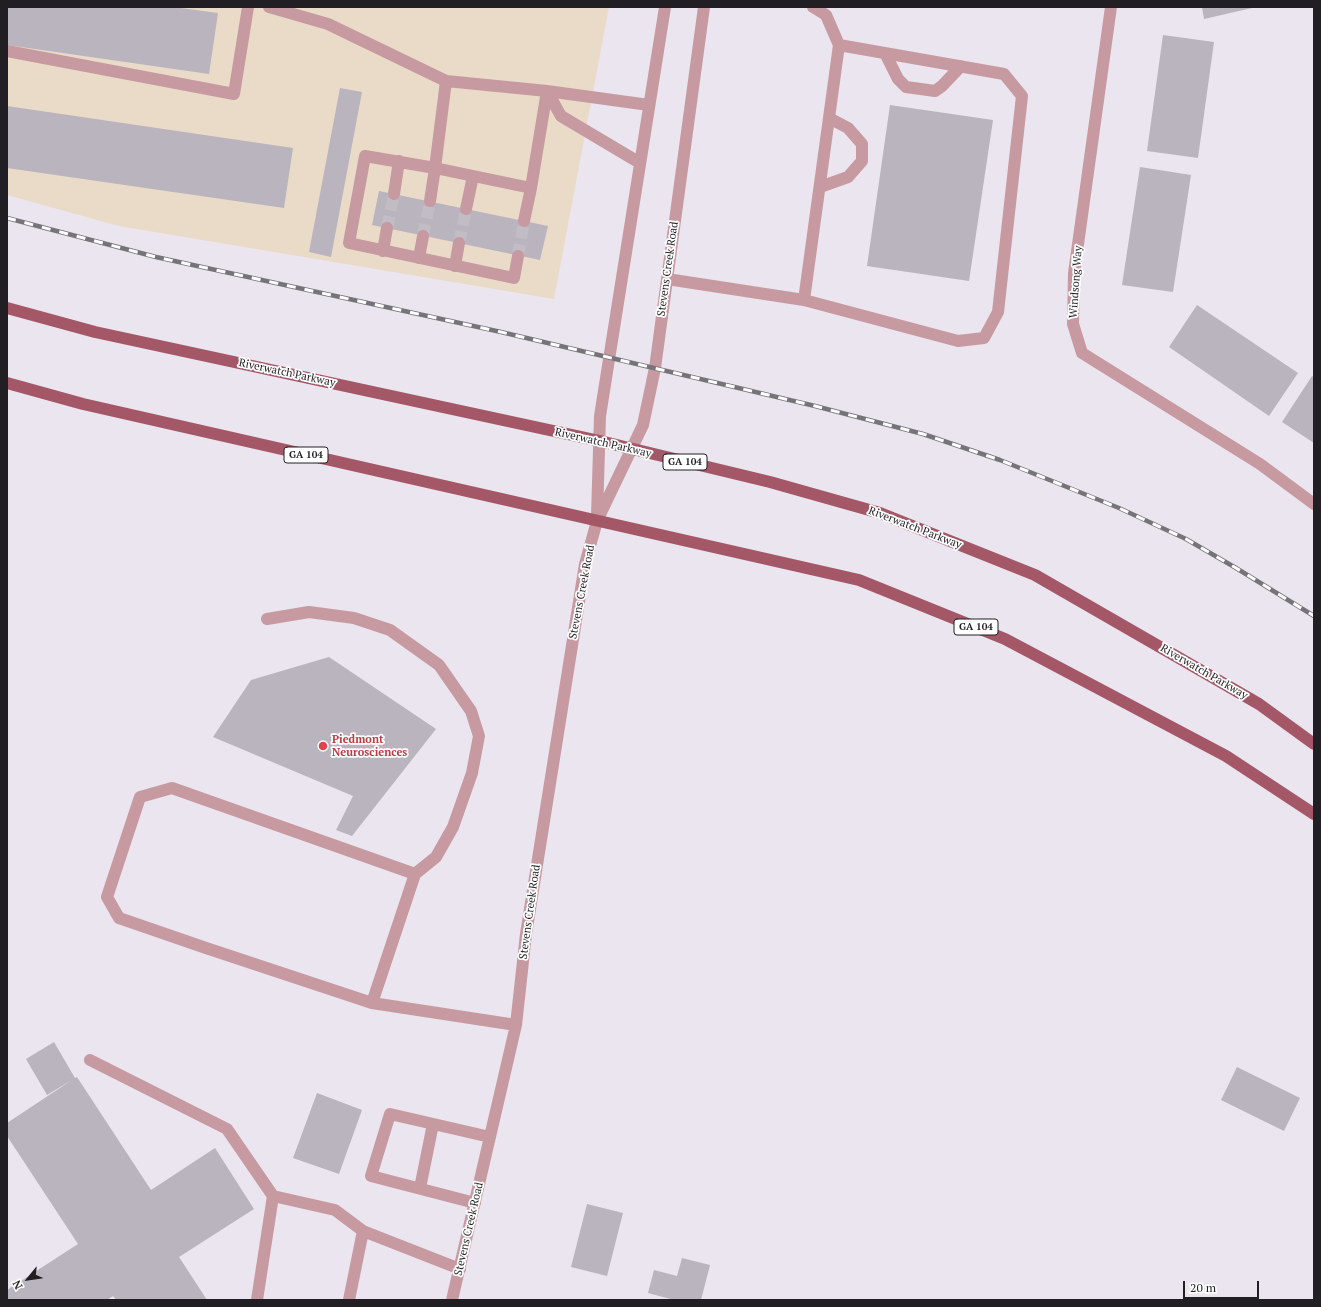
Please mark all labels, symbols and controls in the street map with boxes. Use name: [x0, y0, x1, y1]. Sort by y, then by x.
street label: Stevens Creek Road: [655, 221, 681, 317]
street label: Windsong Way: [1067, 245, 1085, 319]
street label: Riverwatch Parkway: [237, 356, 337, 390]
street label: Riverwatch Parkway: [553, 425, 653, 461]
road number: GA 104: [284, 447, 328, 463]
road number: GA 104: [663, 454, 707, 470]
street label: Riverwatch Parkway: [867, 504, 963, 552]
street label: Stevens Creek Road: [566, 544, 598, 640]
road number: GA 104: [954, 619, 998, 635]
street label: Riverwatch Parkway: [1158, 642, 1250, 702]
place label: Piedmont Neurosciences: [332, 733, 407, 759]
marker: Piedmont Neurosciences: [317, 740, 329, 752]
street label: Stevens Creek Road: [517, 864, 543, 960]
street label: Stevens Creek Road: [452, 1181, 486, 1277]
north arrow: [8, 1259, 48, 1299]
scale bar: [1185, 1273, 1261, 1299]
text: N: [9, 1278, 26, 1292]
text: 20 m: [1190, 1280, 1216, 1295]

